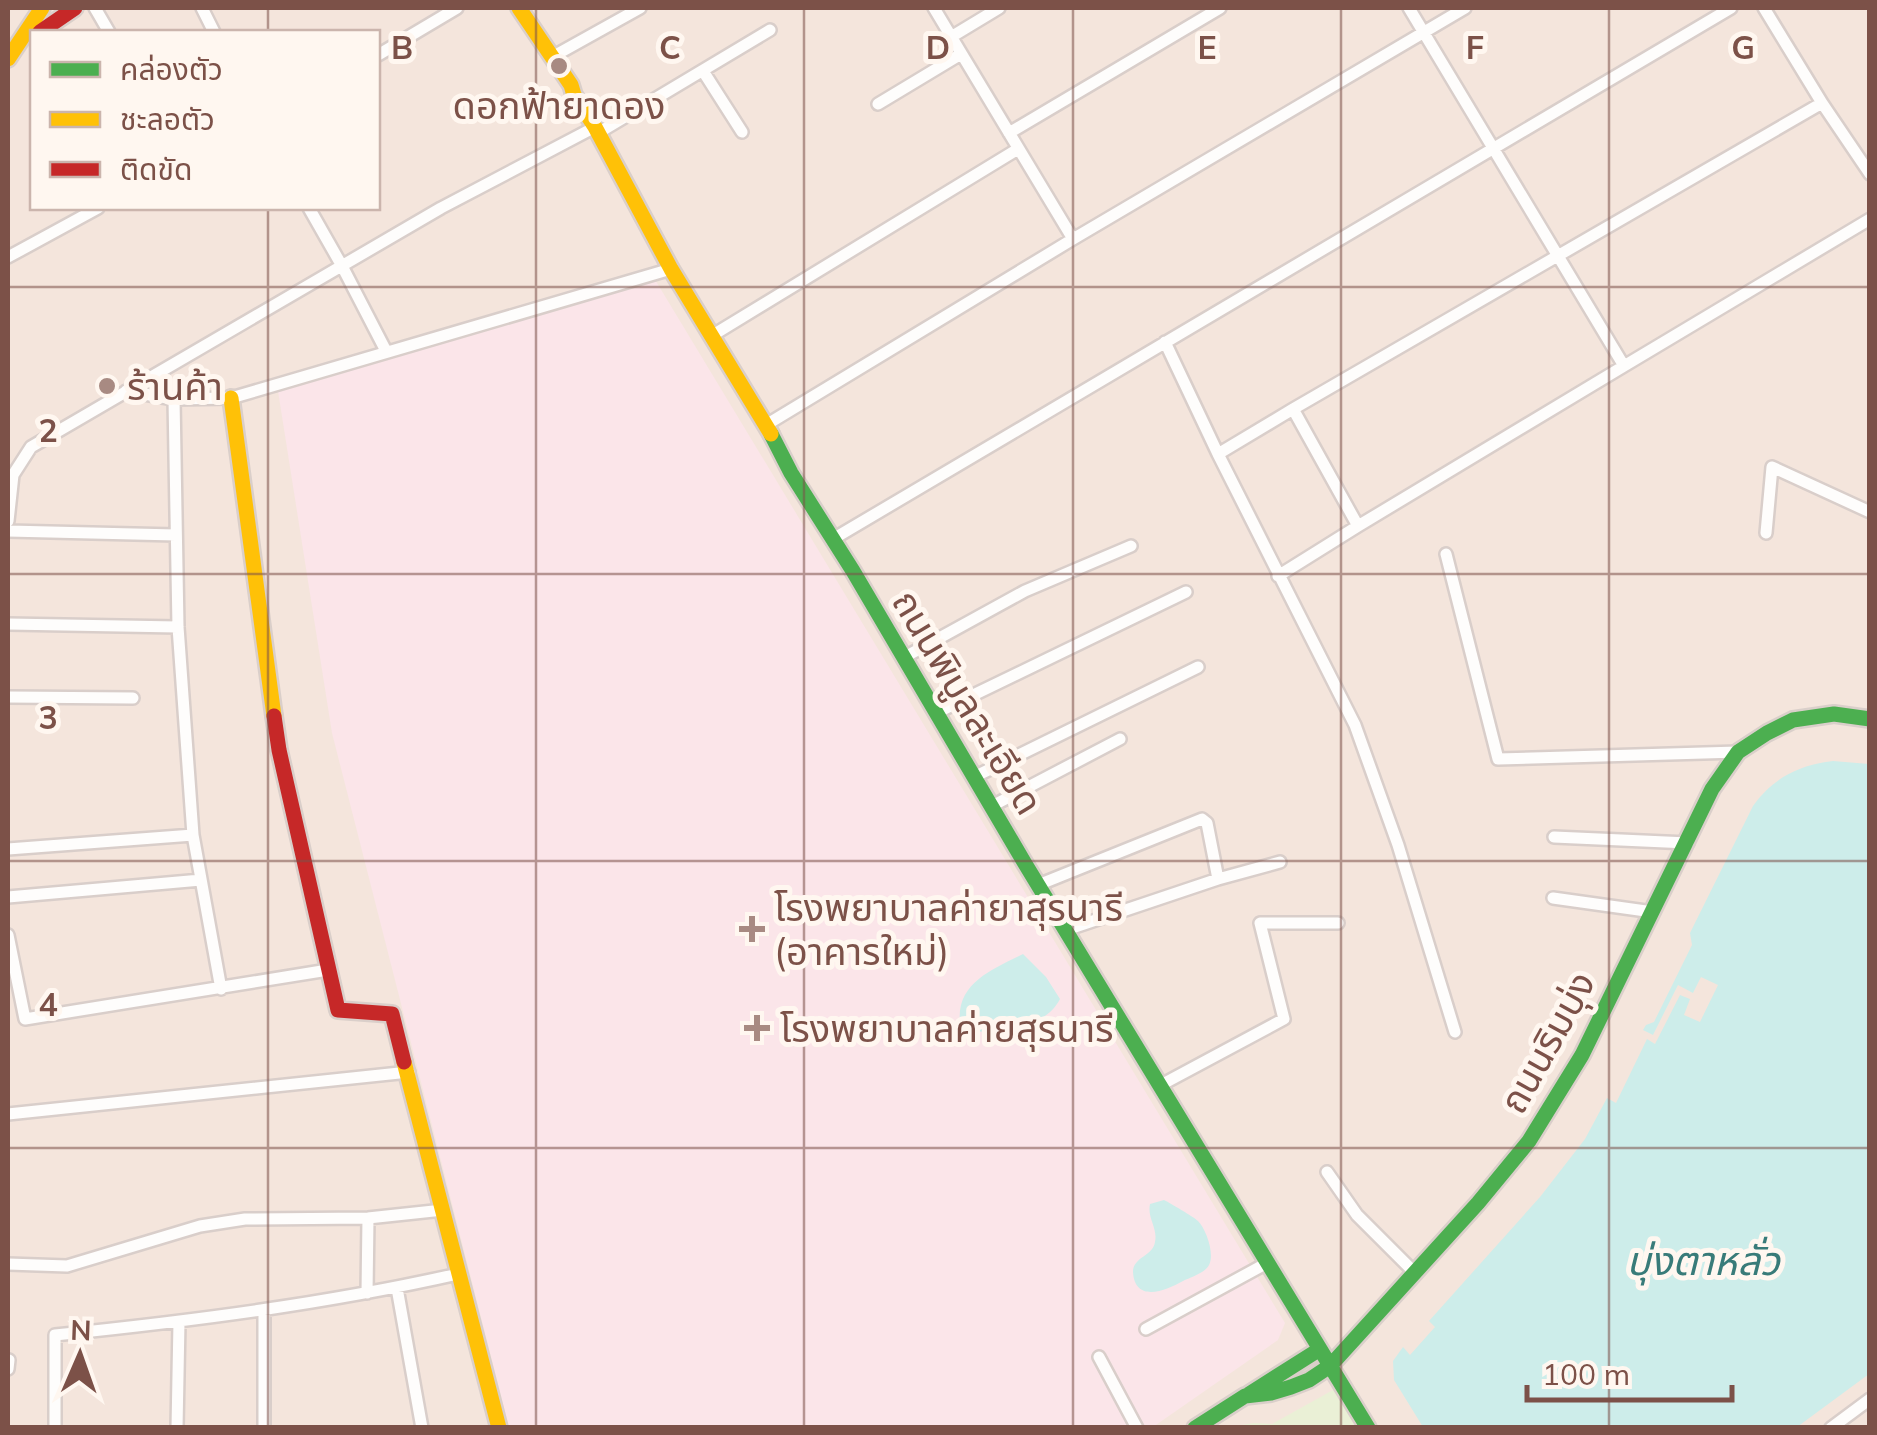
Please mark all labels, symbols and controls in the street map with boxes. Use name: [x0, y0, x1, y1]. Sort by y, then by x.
text: B: [391, 27, 413, 67]
text: C: [659, 27, 681, 67]
text: D: [926, 27, 950, 67]
text: E: [1197, 27, 1217, 67]
text: F: [1466, 27, 1484, 67]
text: G: [1731, 27, 1755, 67]
legend: [30, 30, 380, 210]
text: คล่องตัว: [120, 50, 223, 88]
marker: ดอกฟ้ายาดอง: [548, 55, 570, 77]
place label: ดอกฟ้ายาดอง: [453, 81, 666, 129]
text: ชะลอตัว: [120, 100, 215, 138]
text: ติดขัด: [120, 150, 192, 188]
place label: ร้านค้า: [127, 362, 223, 410]
marker: ร้านค้า: [96, 375, 118, 397]
text: 2: [38, 410, 58, 450]
street label: ถนนพิบูลละเอียด: [882, 581, 1054, 823]
text: 3: [38, 697, 58, 737]
place label: โรงพยาบาลค่ายาสุรนารี (อาคารใหม่): [774, 883, 1123, 975]
marker: โรงพยาบาลค่ายาสุรนารี (อาคารใหม่): [739, 916, 765, 942]
street label: ถนนริมบุ่ง: [1489, 963, 1605, 1121]
text: 4: [38, 984, 58, 1024]
place label: โรงพยาบาลค่ายสุรนารี: [780, 1004, 1114, 1052]
marker: โรงพยาบาลค่ายสุรนารี: [744, 1015, 770, 1041]
water label: บุ่งตาหลั่ว: [1626, 1235, 1781, 1286]
north arrow: [30, 1305, 130, 1405]
text: N: [70, 1312, 92, 1347]
scale bar: [1527, 1340, 1732, 1402]
text: 100 m: [1542, 1355, 1630, 1393]

